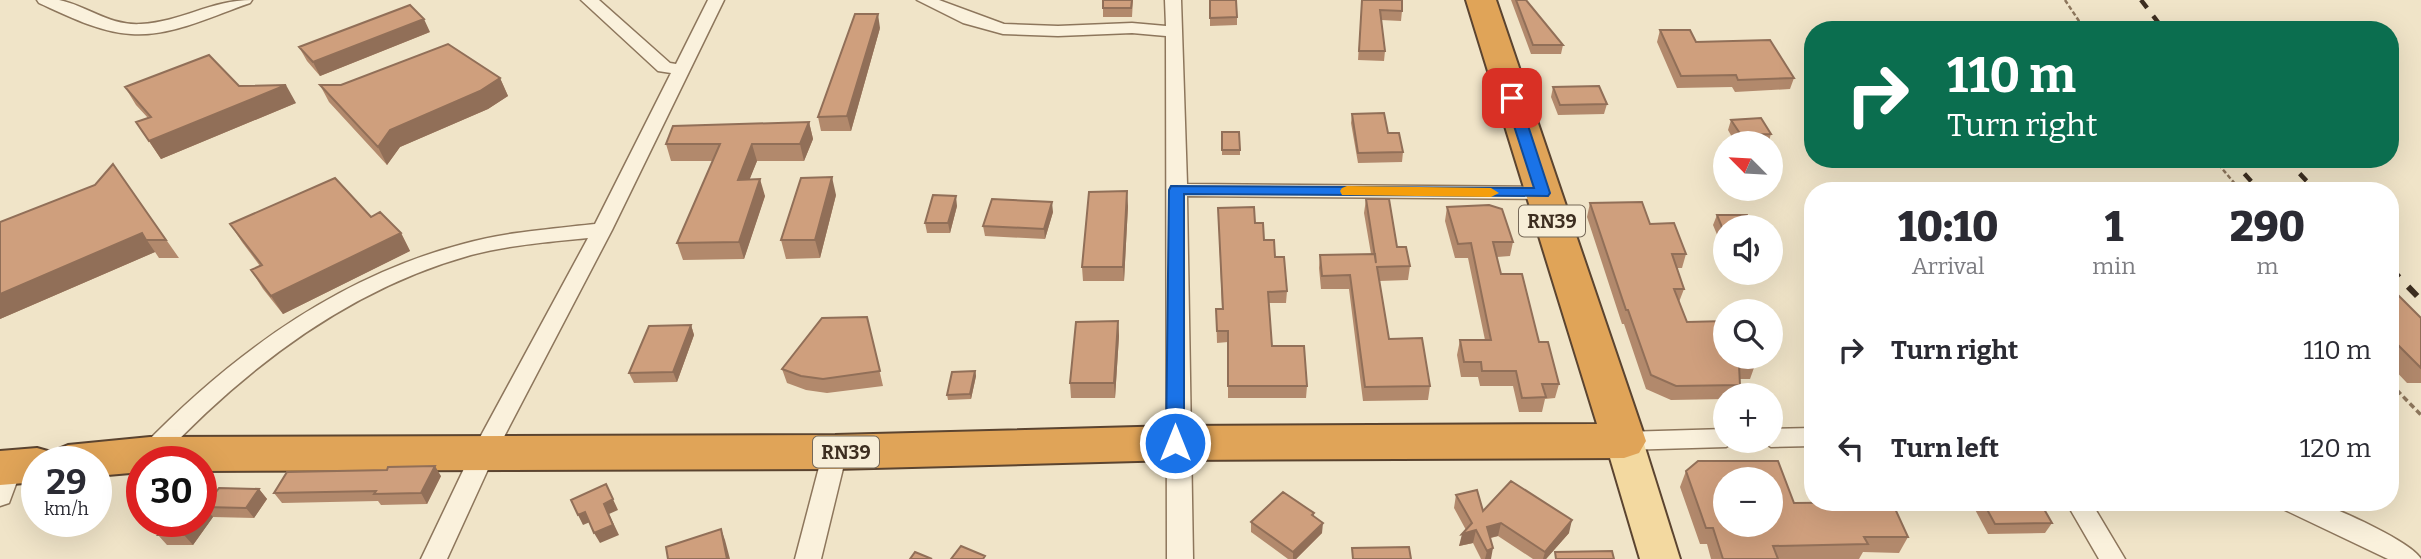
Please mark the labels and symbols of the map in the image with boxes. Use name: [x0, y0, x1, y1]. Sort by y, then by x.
pin: [1482, 68, 1542, 128]
north arrow: [1713, 131, 1783, 201]
road number: RN39: [1519, 206, 1585, 236]
position arrow: [1138, 406, 1212, 480]
road number: RN39: [813, 436, 879, 467]
speed limit sign: 30: [126, 446, 217, 537]

